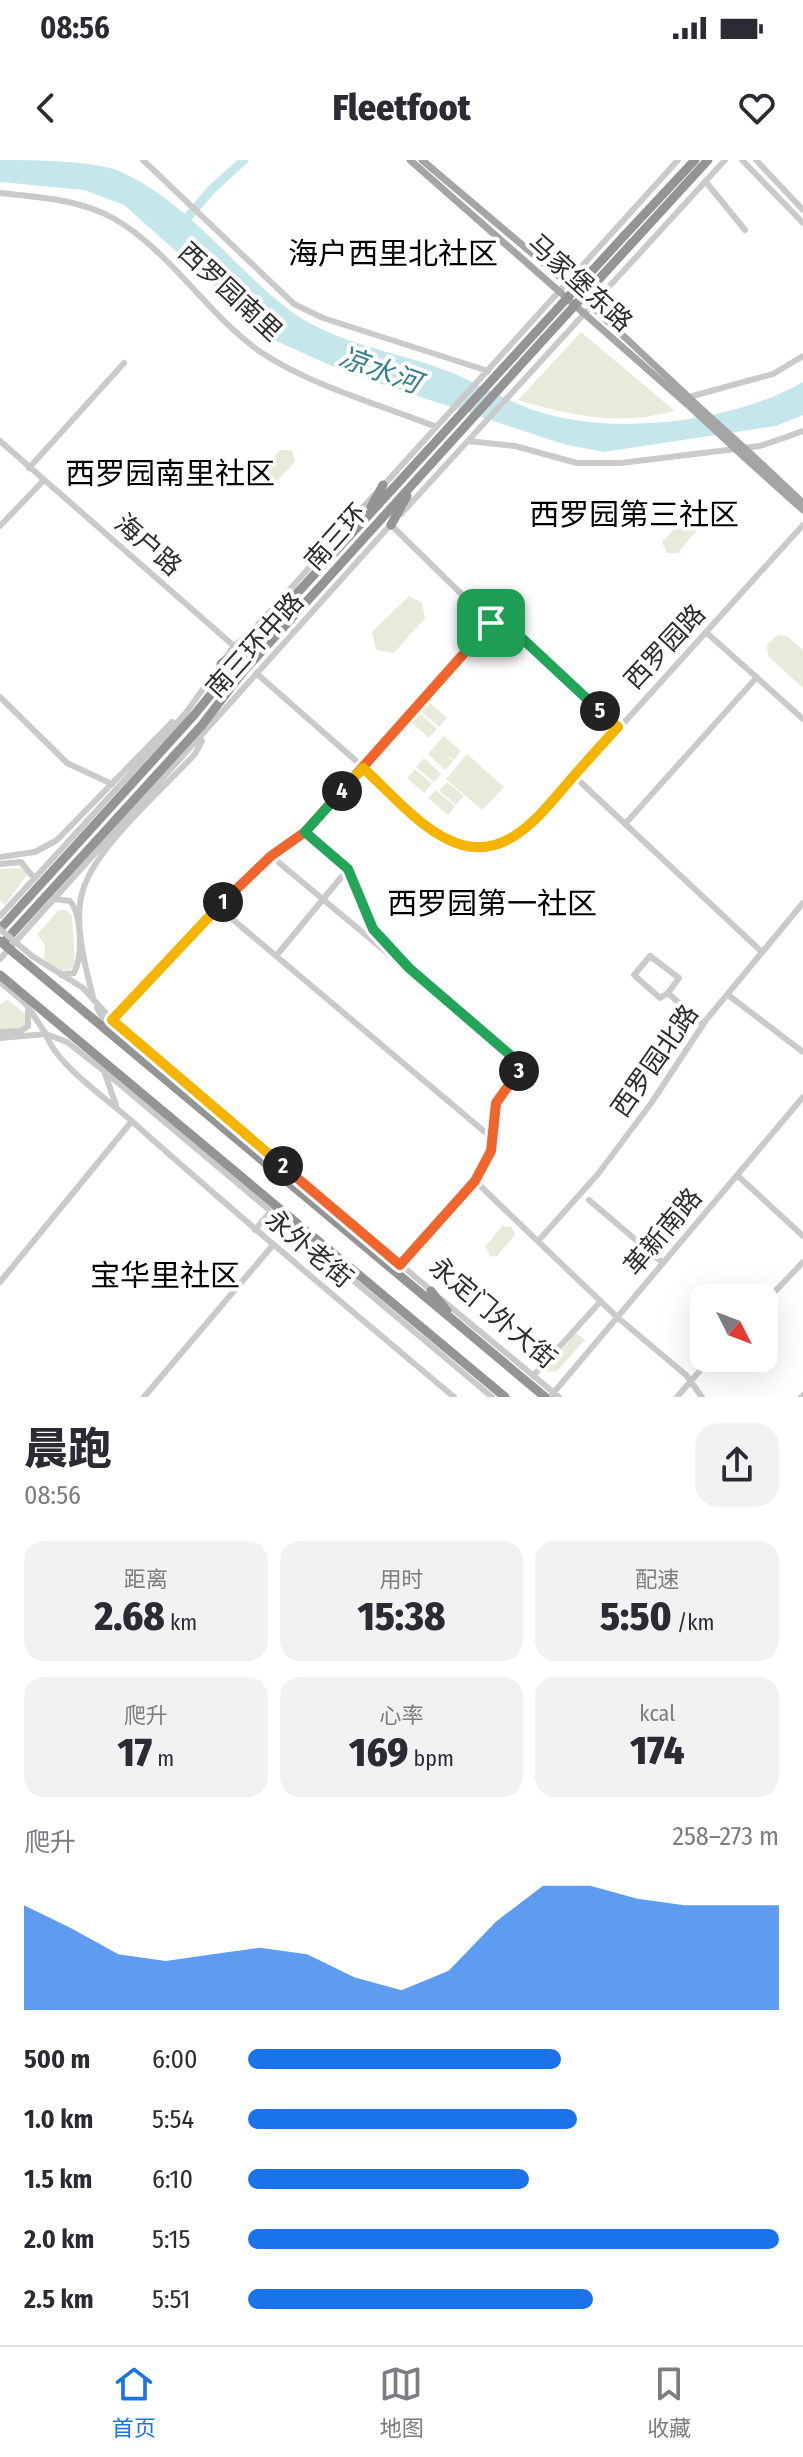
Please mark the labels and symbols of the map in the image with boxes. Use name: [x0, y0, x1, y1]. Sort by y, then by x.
street label: 马家堡东路: [521, 228, 639, 338]
street label: 西罗园南里: [172, 236, 288, 348]
district label: 海户西里北社区: [288, 236, 498, 272]
water label: 凉水河: [335, 340, 430, 402]
district label: 西罗园南里社区: [65, 456, 275, 492]
district label: 西罗园第三社区: [529, 497, 739, 533]
street label: 南三环: [298, 498, 374, 576]
street label: 海户路: [108, 508, 188, 582]
street label: 南三环中路: [200, 586, 310, 704]
pin: [457, 589, 525, 657]
street label: 西罗园路: [618, 598, 712, 696]
pin: 5: [580, 691, 620, 731]
pin: 4: [322, 771, 362, 811]
pin: 1: [203, 882, 243, 922]
district label: 西罗园第一社区: [387, 886, 597, 922]
street label: 西罗园北路: [605, 999, 705, 1123]
pin: 3: [499, 1051, 539, 1091]
pin: 2: [263, 1146, 303, 1186]
street label: 革新南路: [618, 1182, 708, 1282]
street label: 永外老街: [259, 1204, 359, 1294]
street label: 永定门外大街: [423, 1251, 563, 1375]
district label: 宝华里社区: [90, 1258, 240, 1294]
north arrow: [690, 1284, 778, 1372]

